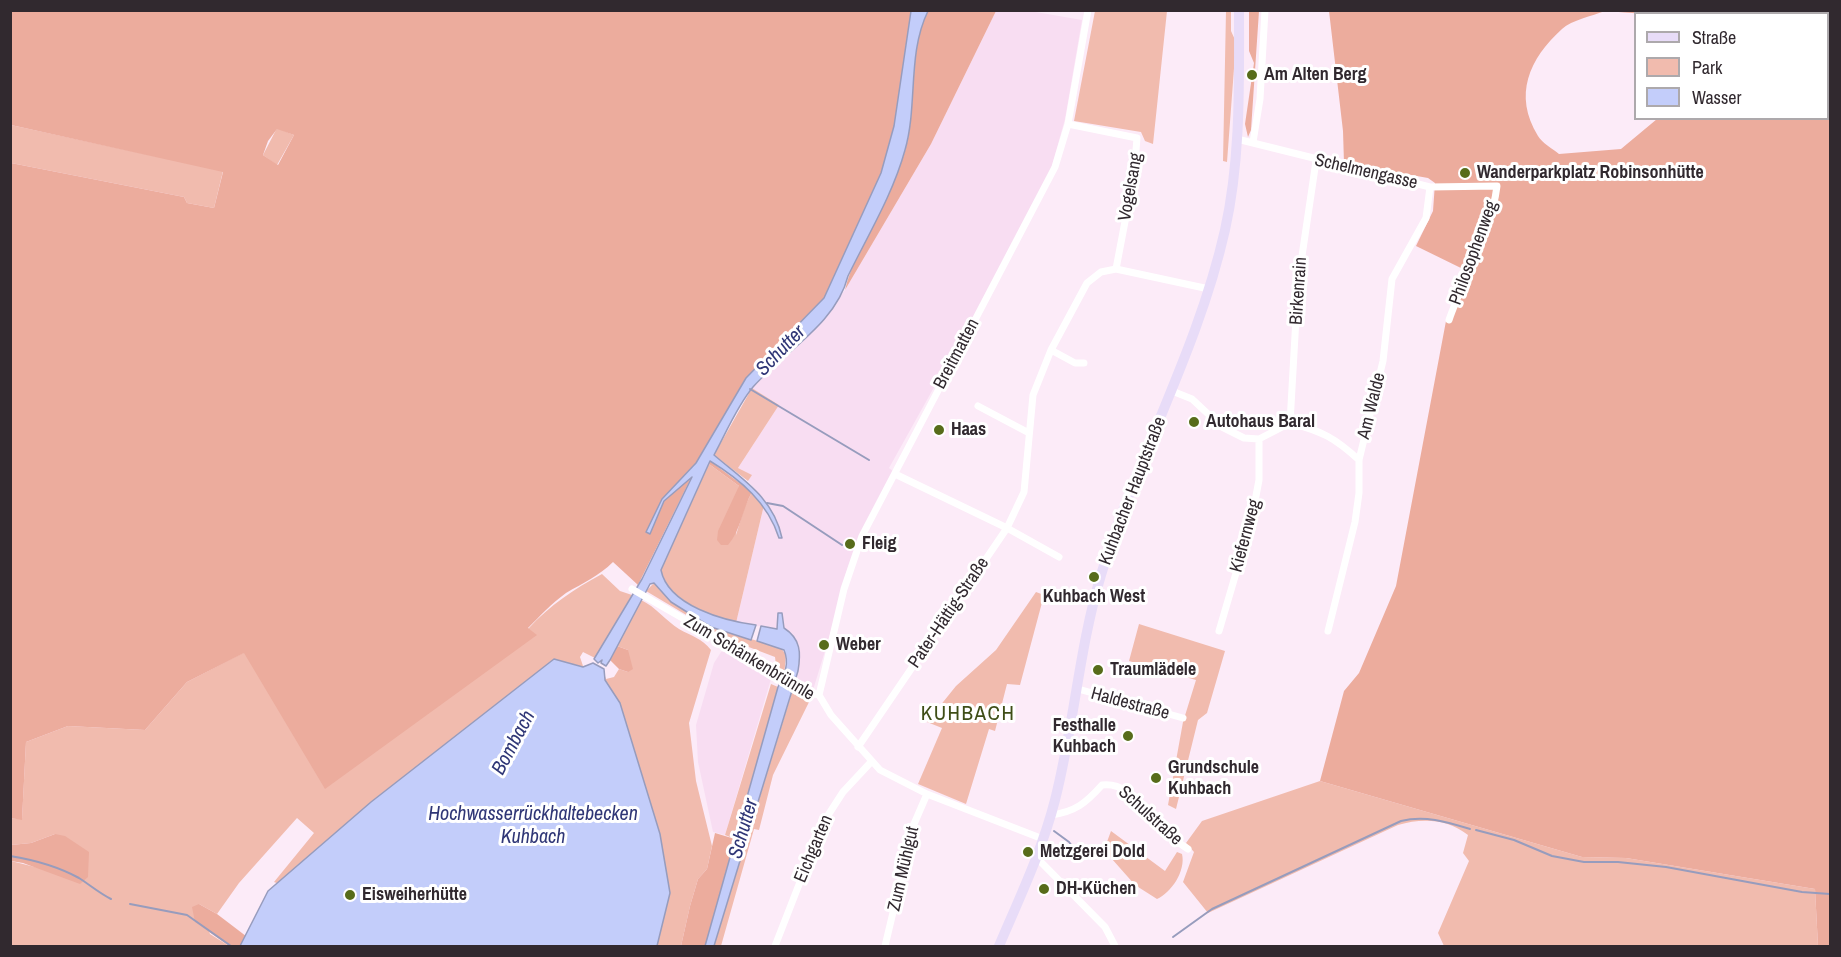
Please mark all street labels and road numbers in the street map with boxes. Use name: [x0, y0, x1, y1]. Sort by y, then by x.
street label: Schelmengasse: [1312, 150, 1420, 194]
street label: Vogelsang: [1114, 151, 1148, 223]
street label: Philosophenweg: [1445, 198, 1503, 308]
street label: Birkenrain: [1286, 256, 1312, 326]
street label: Breitmatten: [930, 315, 984, 393]
street label: Am Walde: [1353, 371, 1391, 441]
street label: Kuhbacher Hauptstraße: [1095, 414, 1171, 568]
street label: Kiefernweg: [1226, 497, 1266, 575]
street label: Pater-Hättig-Straße: [904, 554, 994, 672]
street label: Zum Schänkenbrünnle: [680, 611, 818, 705]
street label: Haldestraße: [1088, 683, 1172, 725]
street label: Schulstraße: [1114, 782, 1186, 850]
street label: Eichgarten: [790, 812, 838, 886]
street label: Zum Mühlgut: [884, 825, 924, 913]

